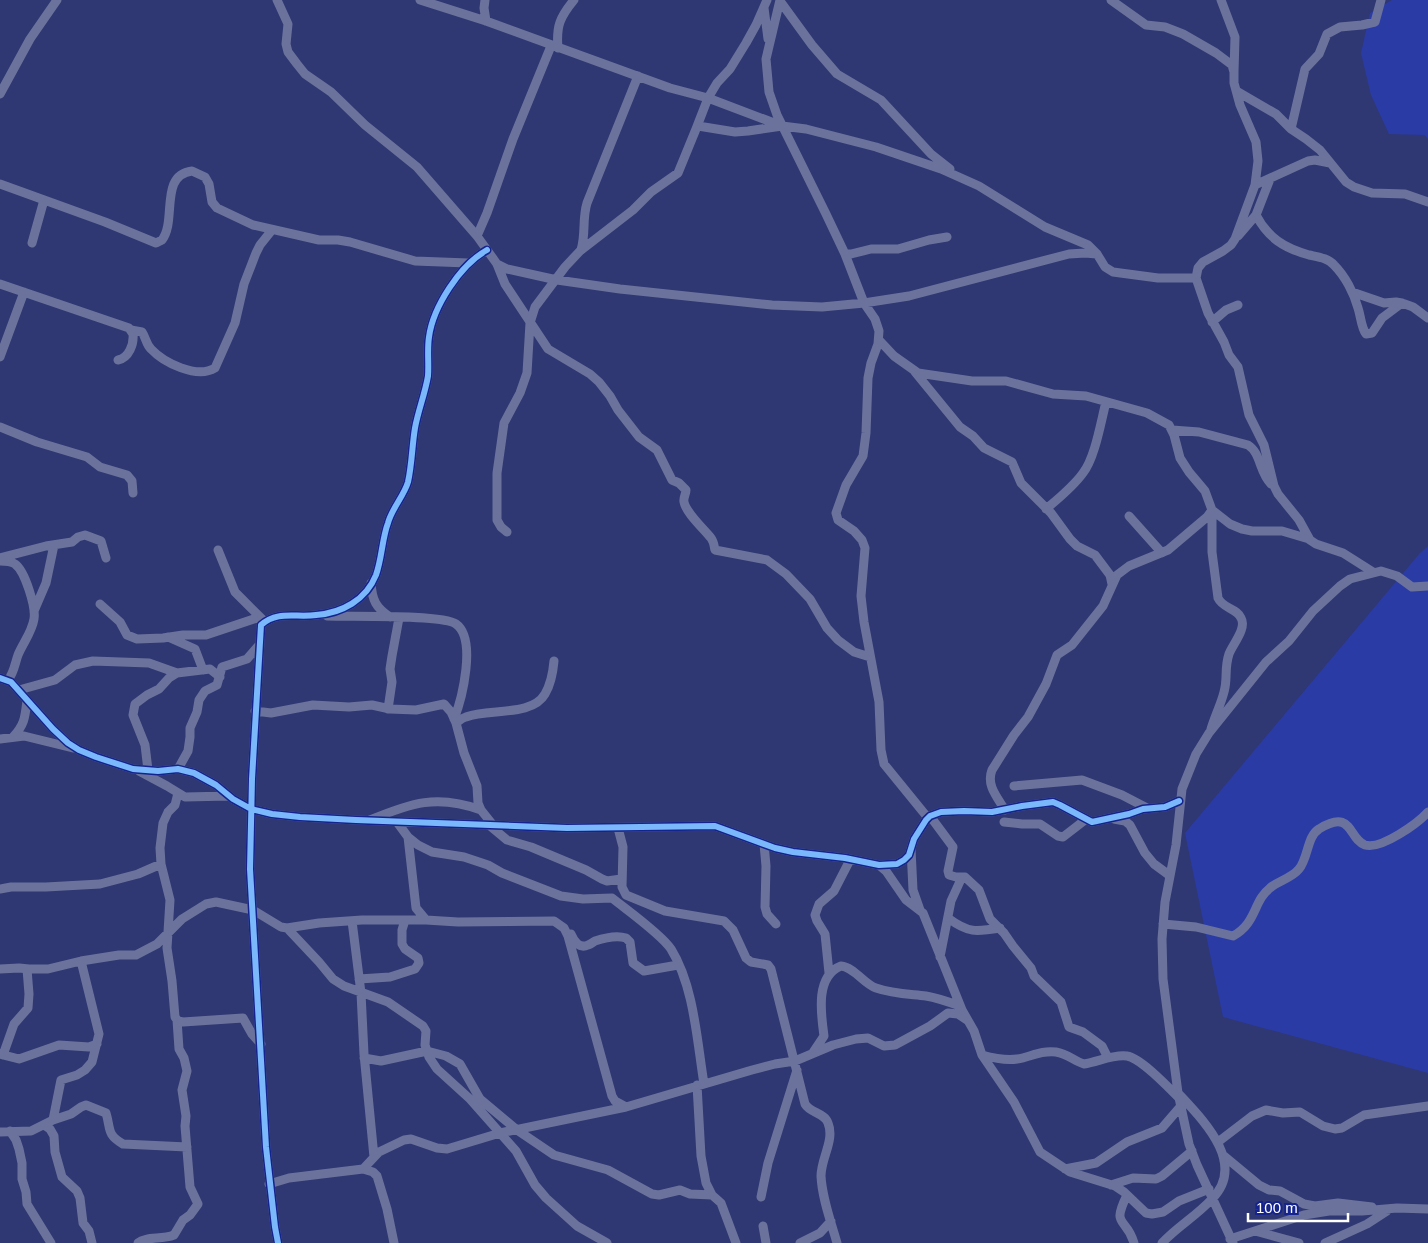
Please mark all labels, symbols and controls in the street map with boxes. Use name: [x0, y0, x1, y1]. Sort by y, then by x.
scale bar: [1248, 1190, 1348, 1222]
text: 100 m: [1256, 1199, 1298, 1216]

